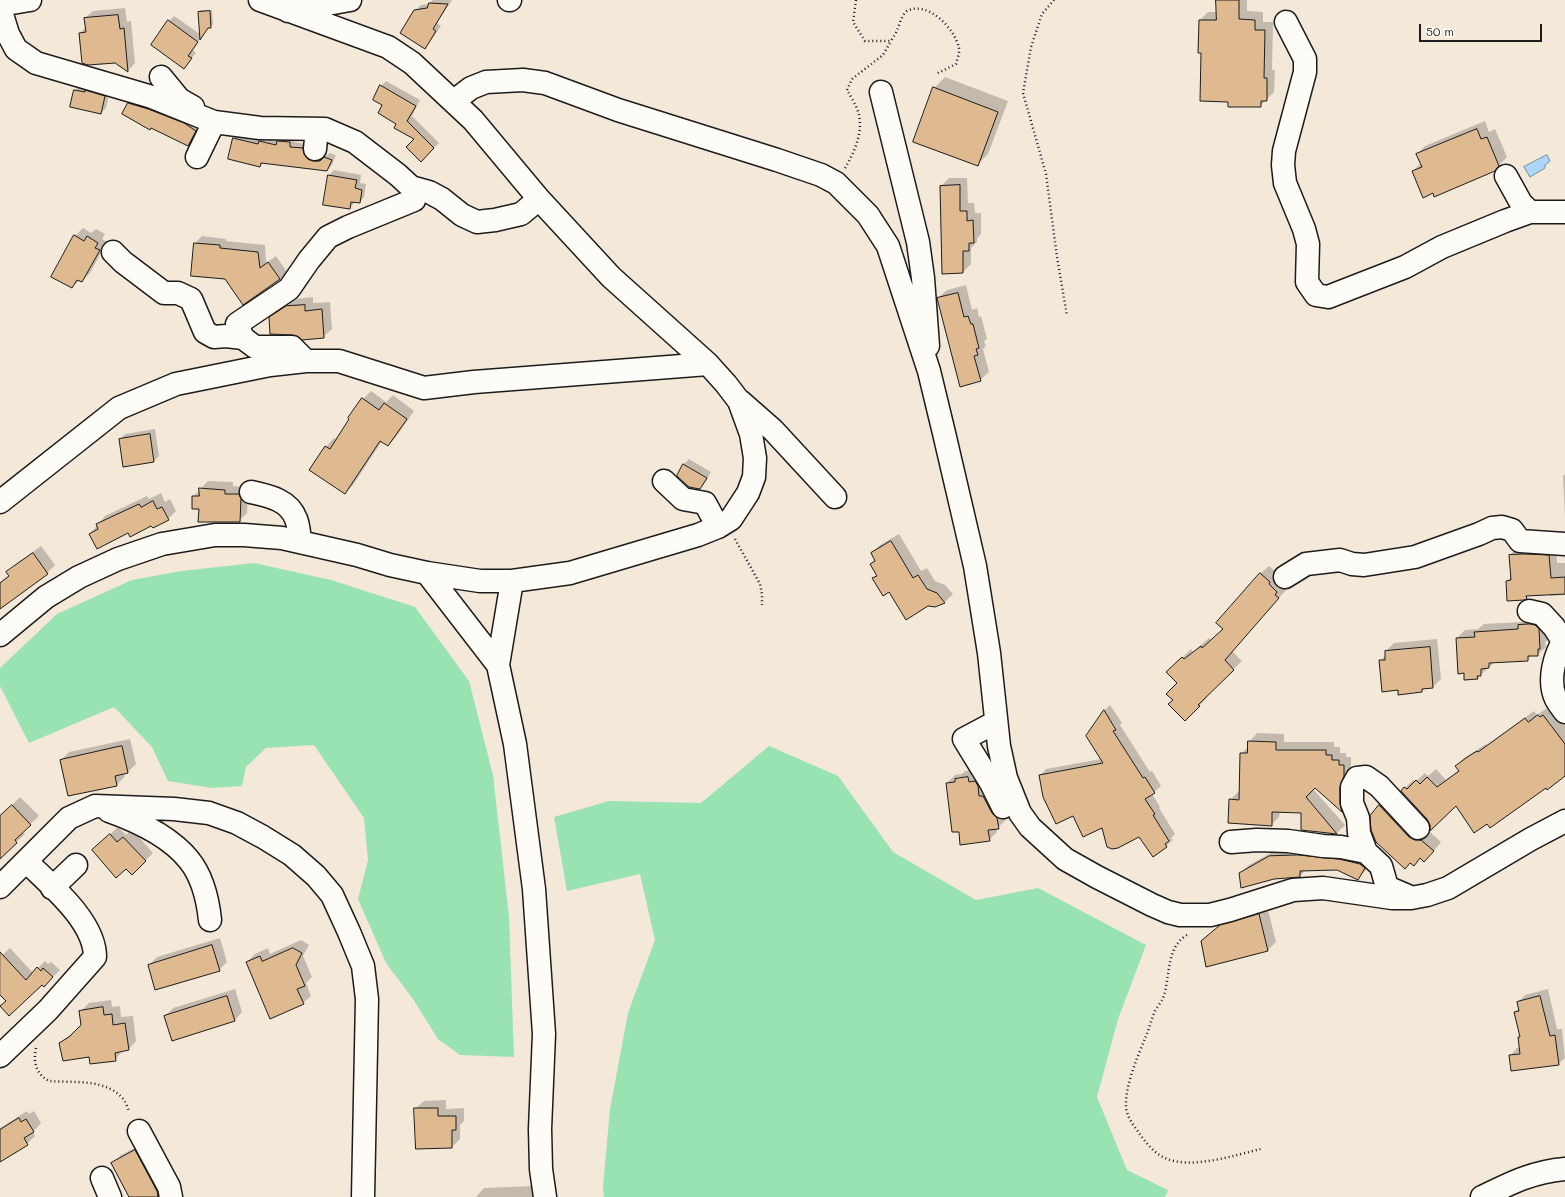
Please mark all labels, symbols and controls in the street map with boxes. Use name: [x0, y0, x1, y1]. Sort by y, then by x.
scale bar: [1421, 16, 1544, 42]
text: 50 m: [1426, 23, 1454, 39]

